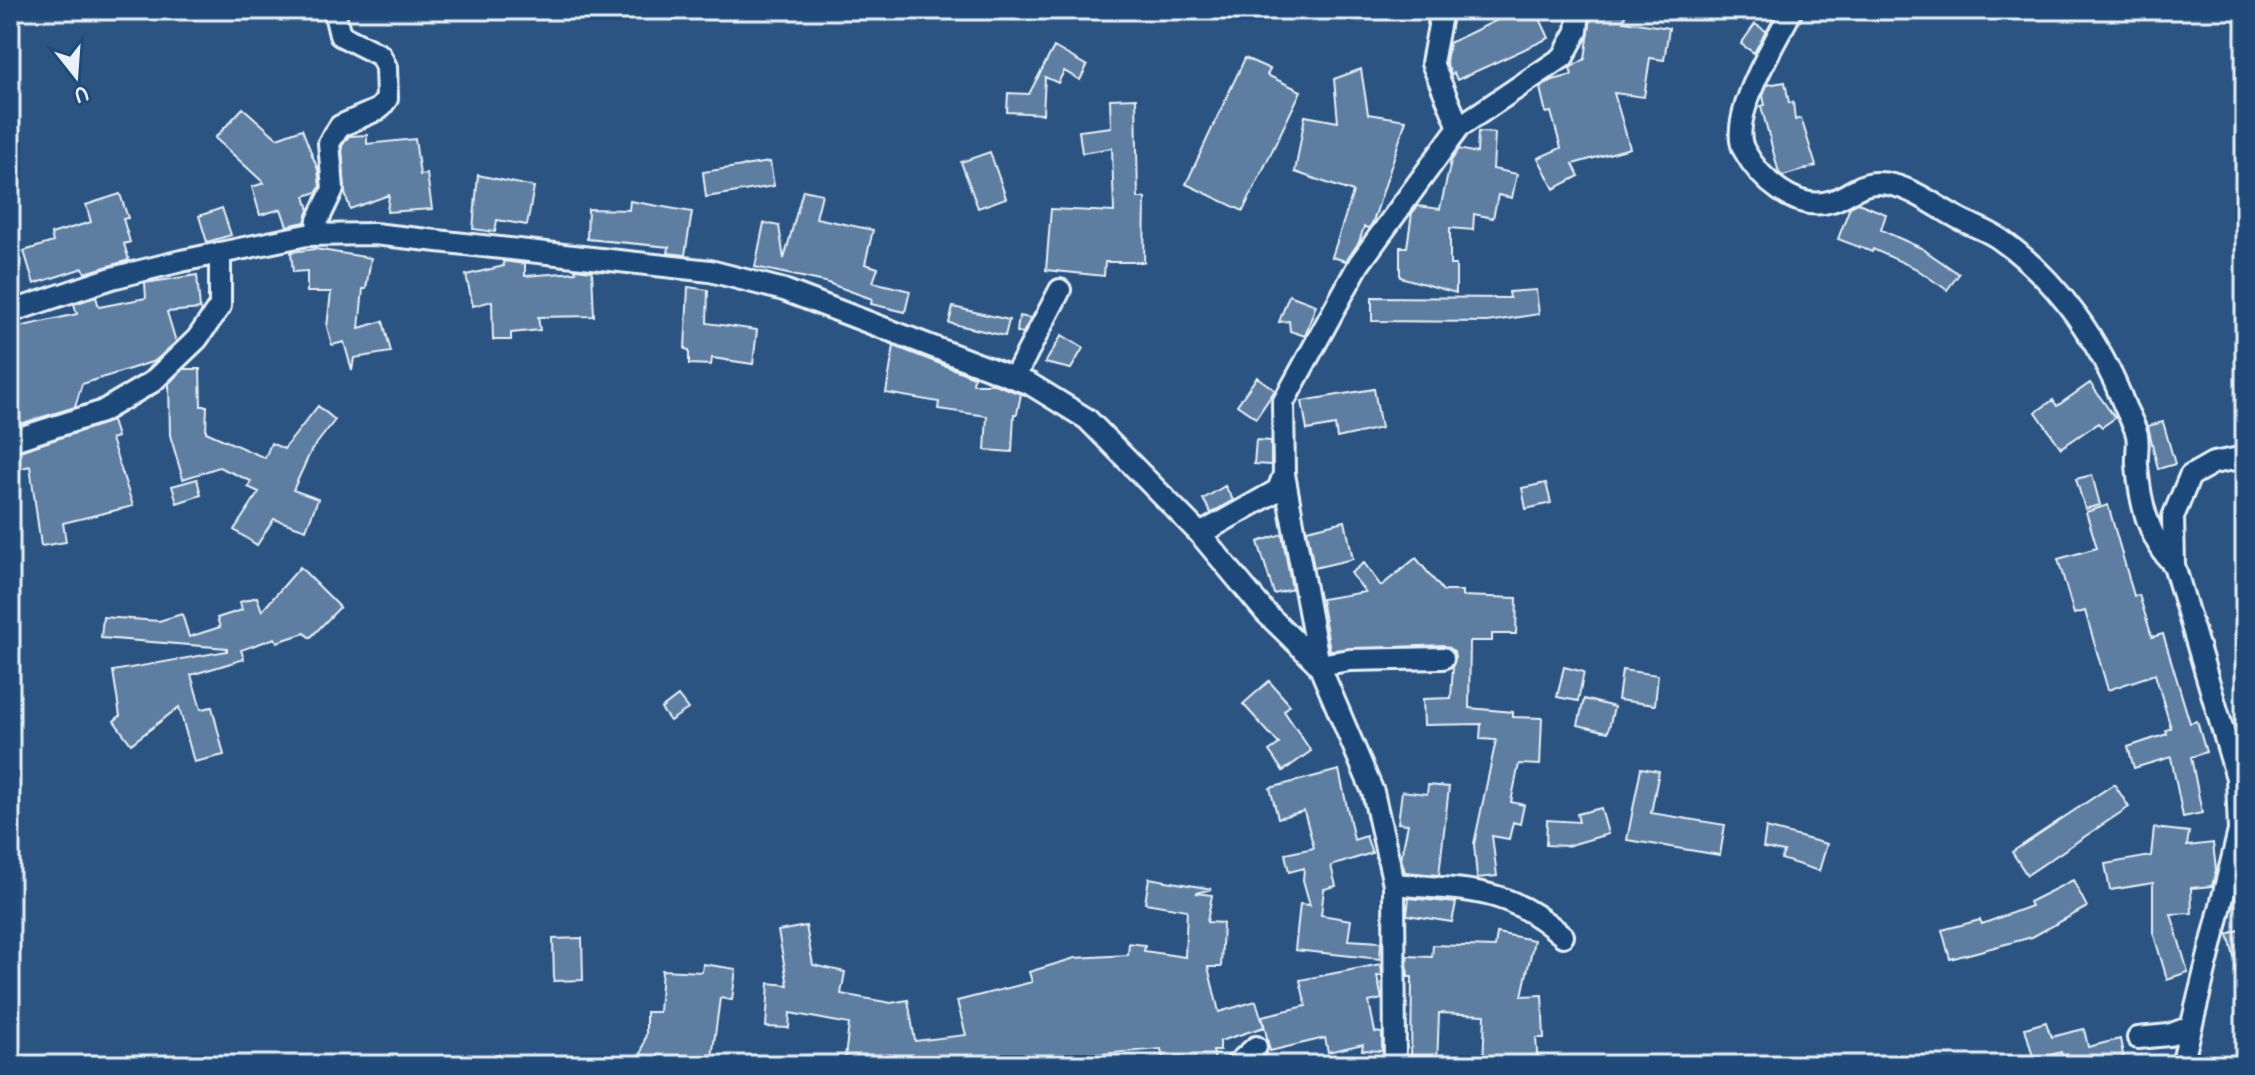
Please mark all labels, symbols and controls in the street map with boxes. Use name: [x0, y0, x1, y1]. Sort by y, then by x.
north arrow: [36, 36, 116, 116]
text: U: [72, 79, 92, 111]

